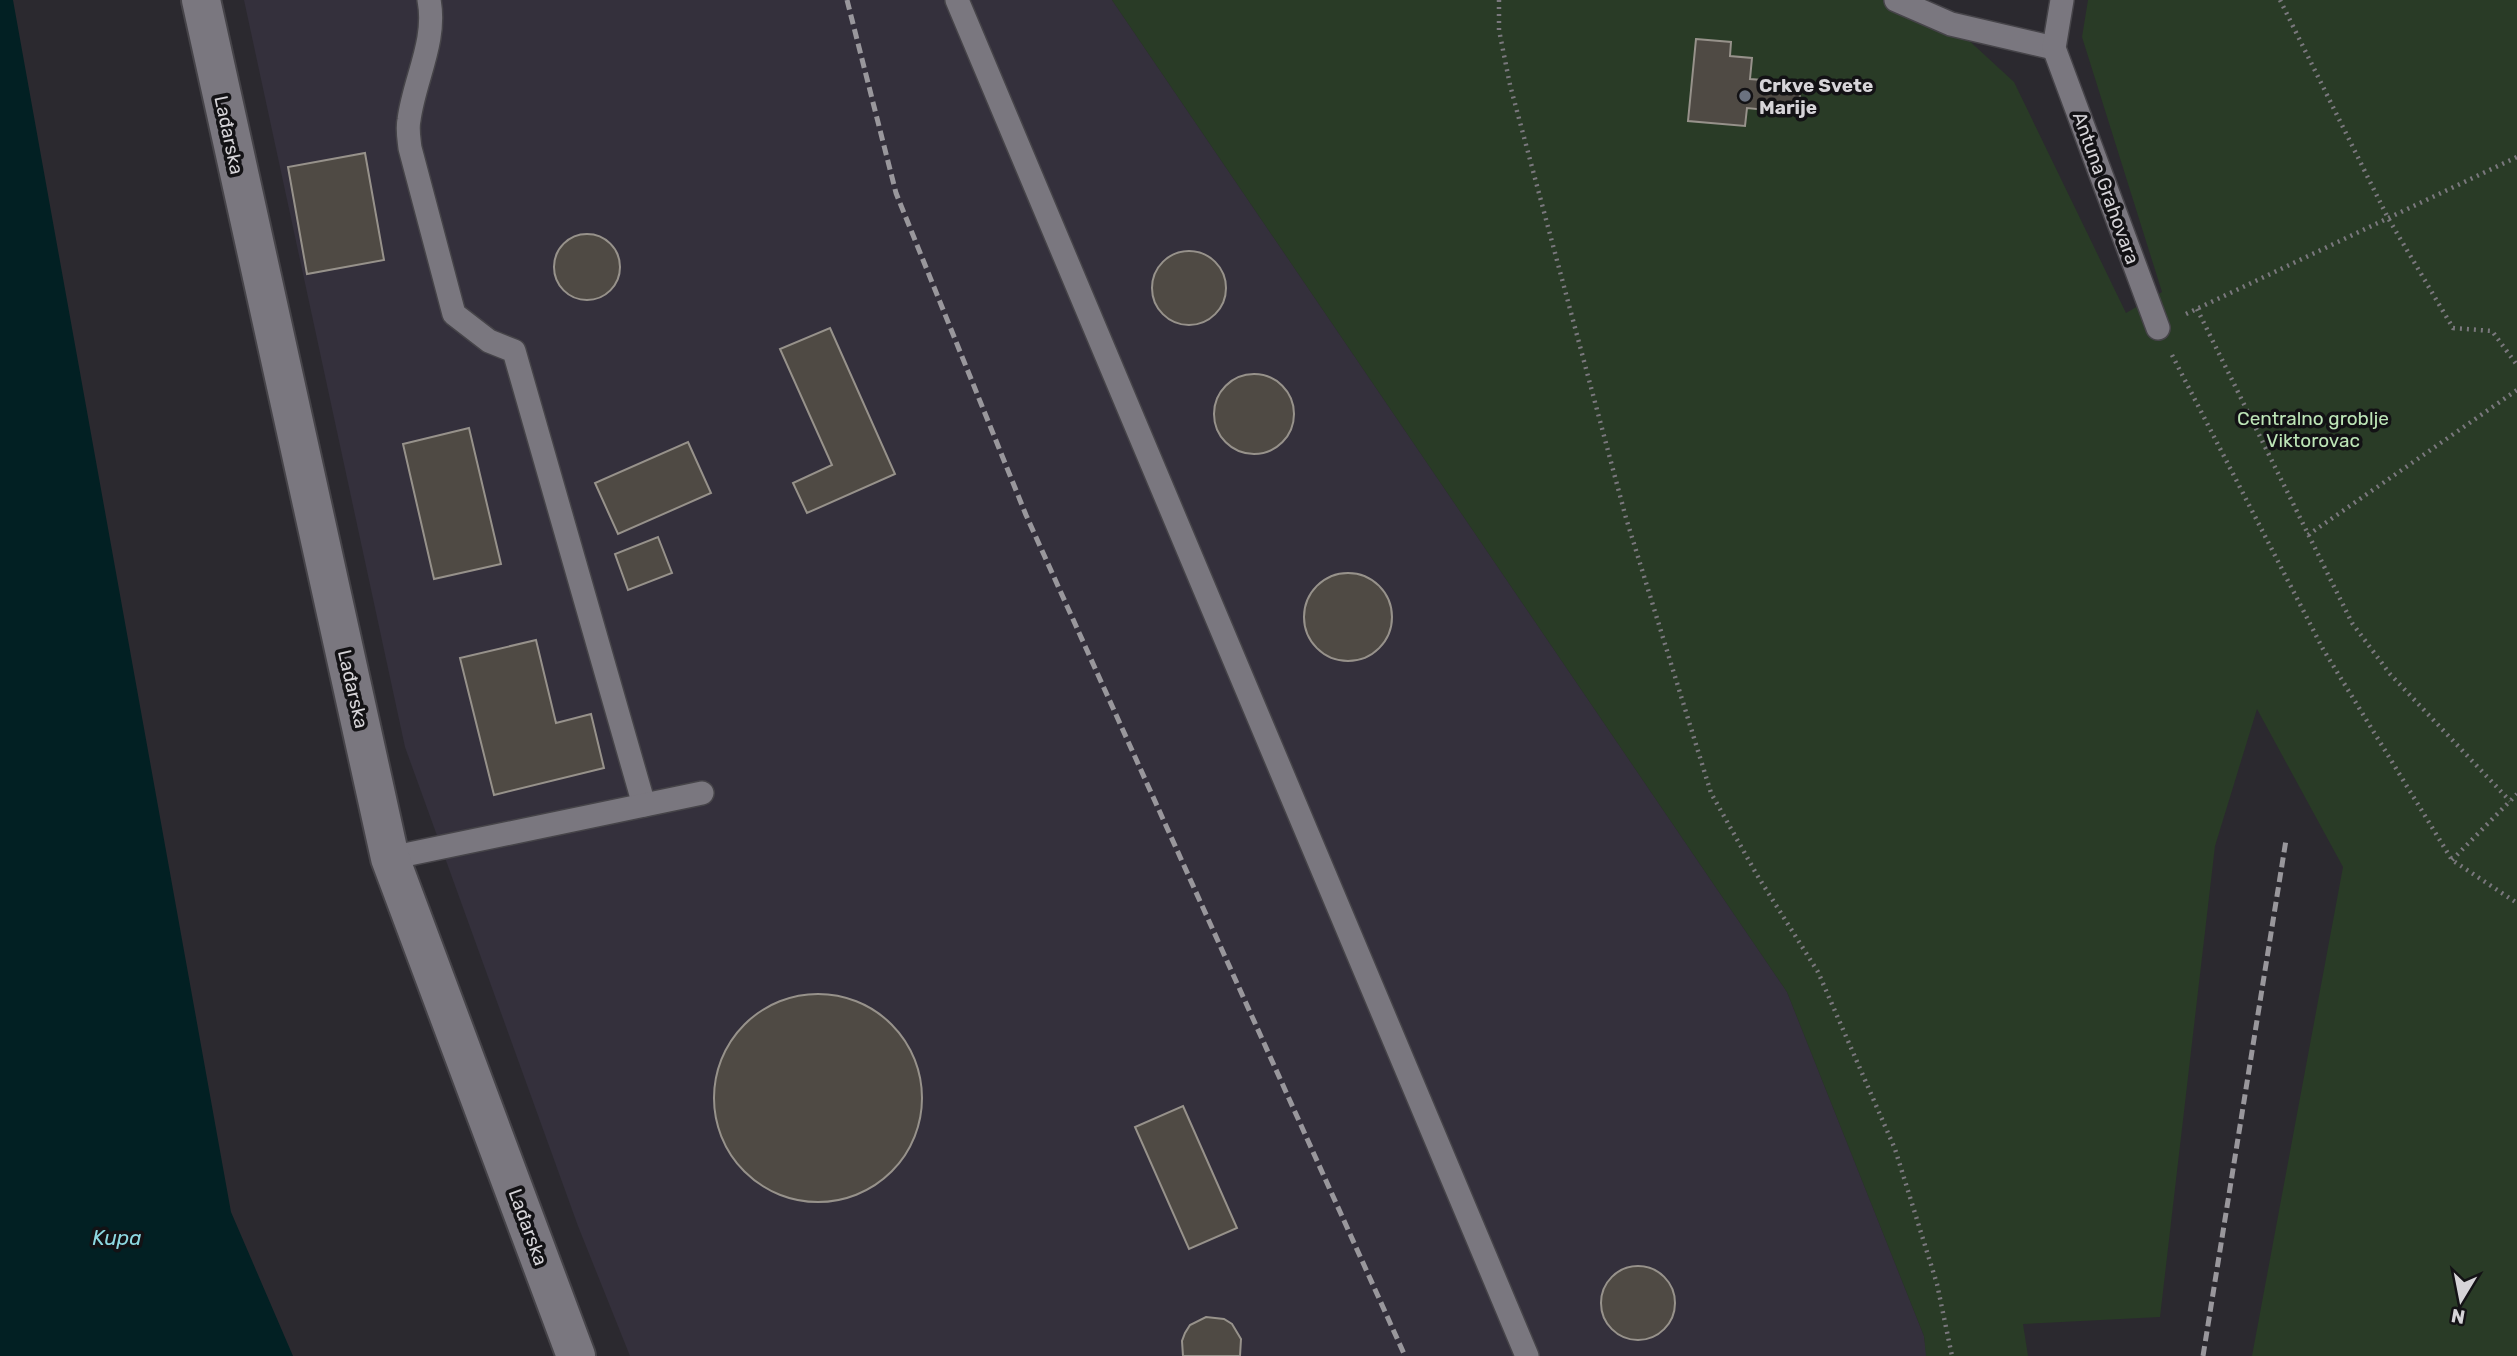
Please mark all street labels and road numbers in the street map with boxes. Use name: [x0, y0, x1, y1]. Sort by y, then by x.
street label: Lađarska: [209, 93, 249, 177]
street label: Antuna Grahovara: [2068, 109, 2144, 267]
street label: Lađarska: [333, 647, 373, 731]
street label: Lađarska: [504, 1185, 552, 1269]

